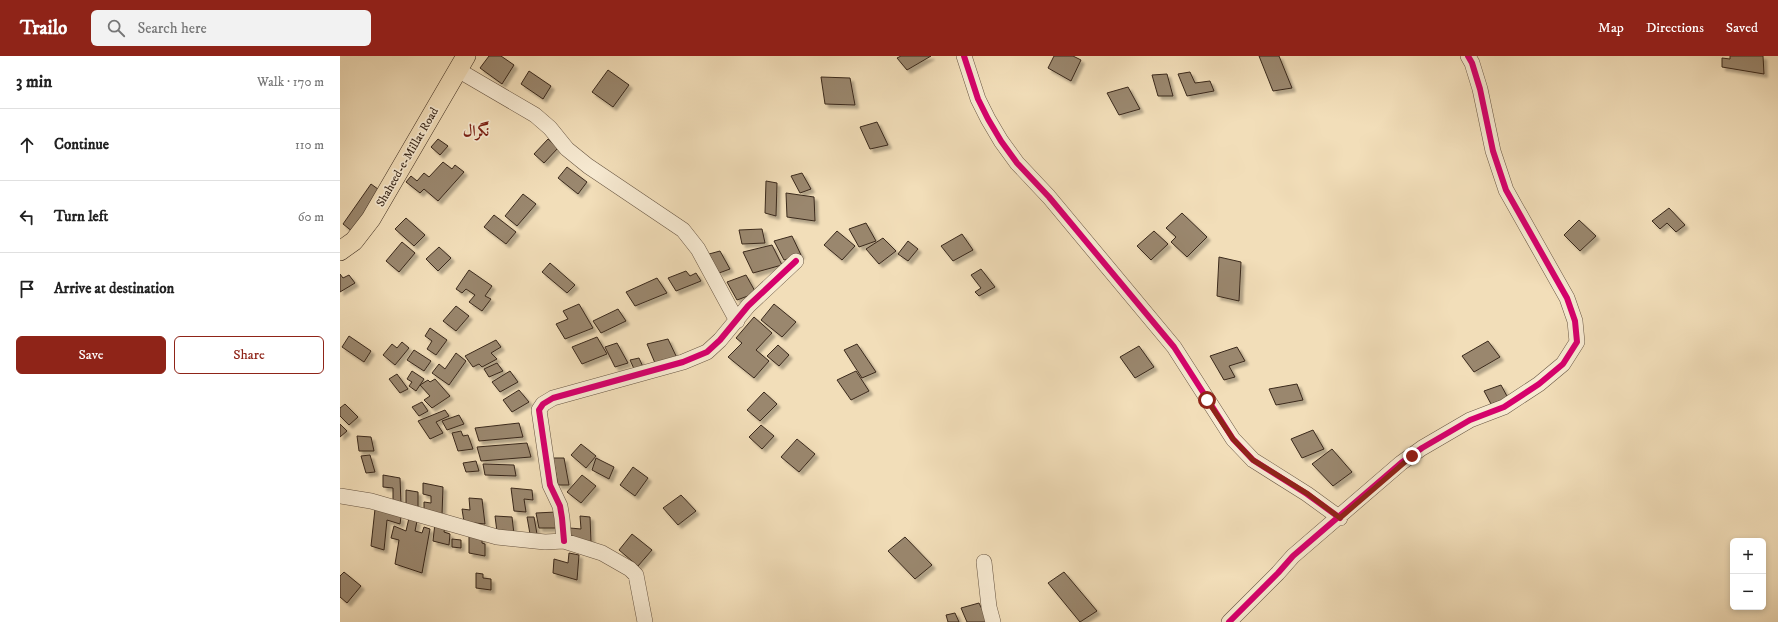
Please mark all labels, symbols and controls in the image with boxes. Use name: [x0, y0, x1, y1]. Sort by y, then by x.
search box: [91, 10, 371, 46]
text: Trailo: [20, 17, 67, 40]
icon: search: [105, 17, 127, 39]
text: Search here: [137, 19, 207, 38]
text: Map: [1598, 19, 1624, 37]
text: Directions: [1646, 19, 1704, 37]
text: Saved: [1726, 19, 1758, 37]
text: 3 min: [16, 71, 52, 93]
text: Walk · 170 m: [257, 74, 324, 90]
street label: Shaheed-e-Millat Road: [373, 105, 442, 210]
district label: نگرال: [463, 121, 489, 141]
icon: ahead: [16, 134, 38, 156]
text: Continue: [54, 135, 109, 154]
text: 110 m: [295, 137, 324, 153]
icon: left: [16, 206, 38, 228]
text: Turn left: [54, 207, 108, 226]
text: 60 m: [298, 209, 324, 225]
icon: arrive: [16, 278, 38, 300]
text: Arrive at destination: [54, 279, 174, 298]
button: Save: [16, 336, 166, 374]
button: Share: [174, 336, 324, 374]
route start: [1198, 391, 1216, 409]
route end: [1403, 447, 1421, 465]
map controls: [1730, 538, 1766, 610]
button: +: [1730, 538, 1766, 574]
button: −: [1730, 574, 1766, 610]

